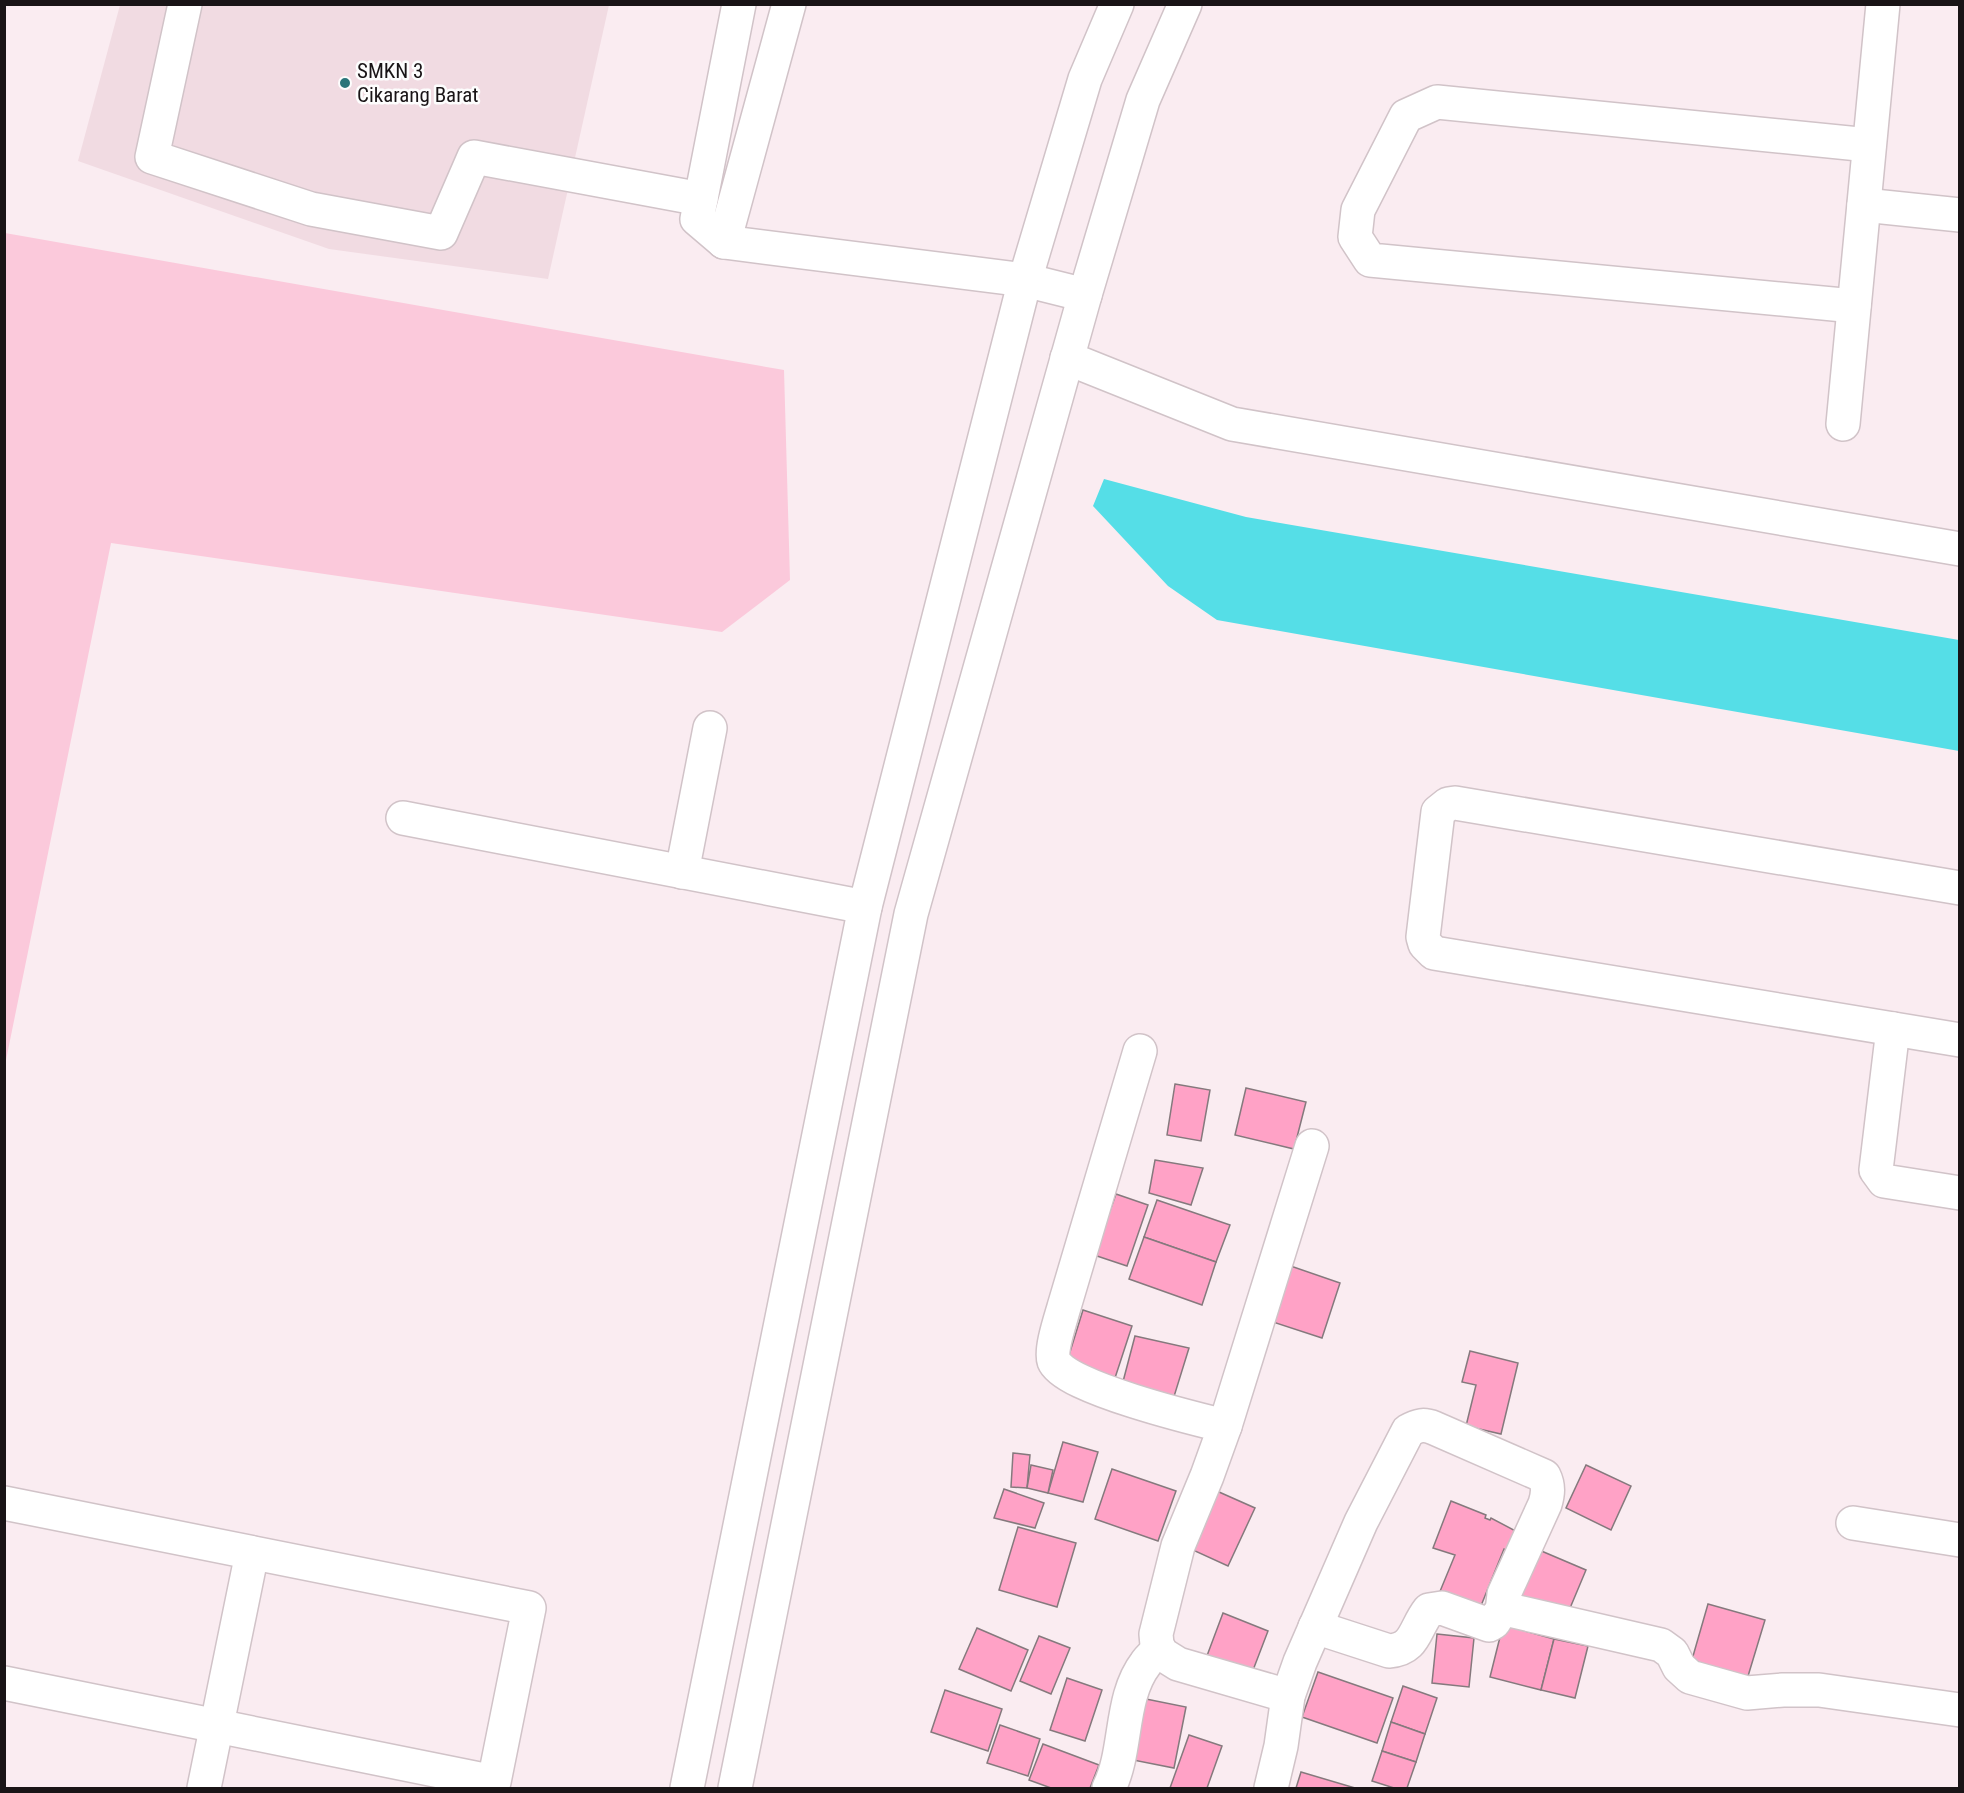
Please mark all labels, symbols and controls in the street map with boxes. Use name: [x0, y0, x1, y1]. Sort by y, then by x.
place label: SMKN 3 Cikarang Barat: [357, 59, 478, 107]
marker: SMKN 3 Cikarang Barat: [338, 76, 352, 90]

